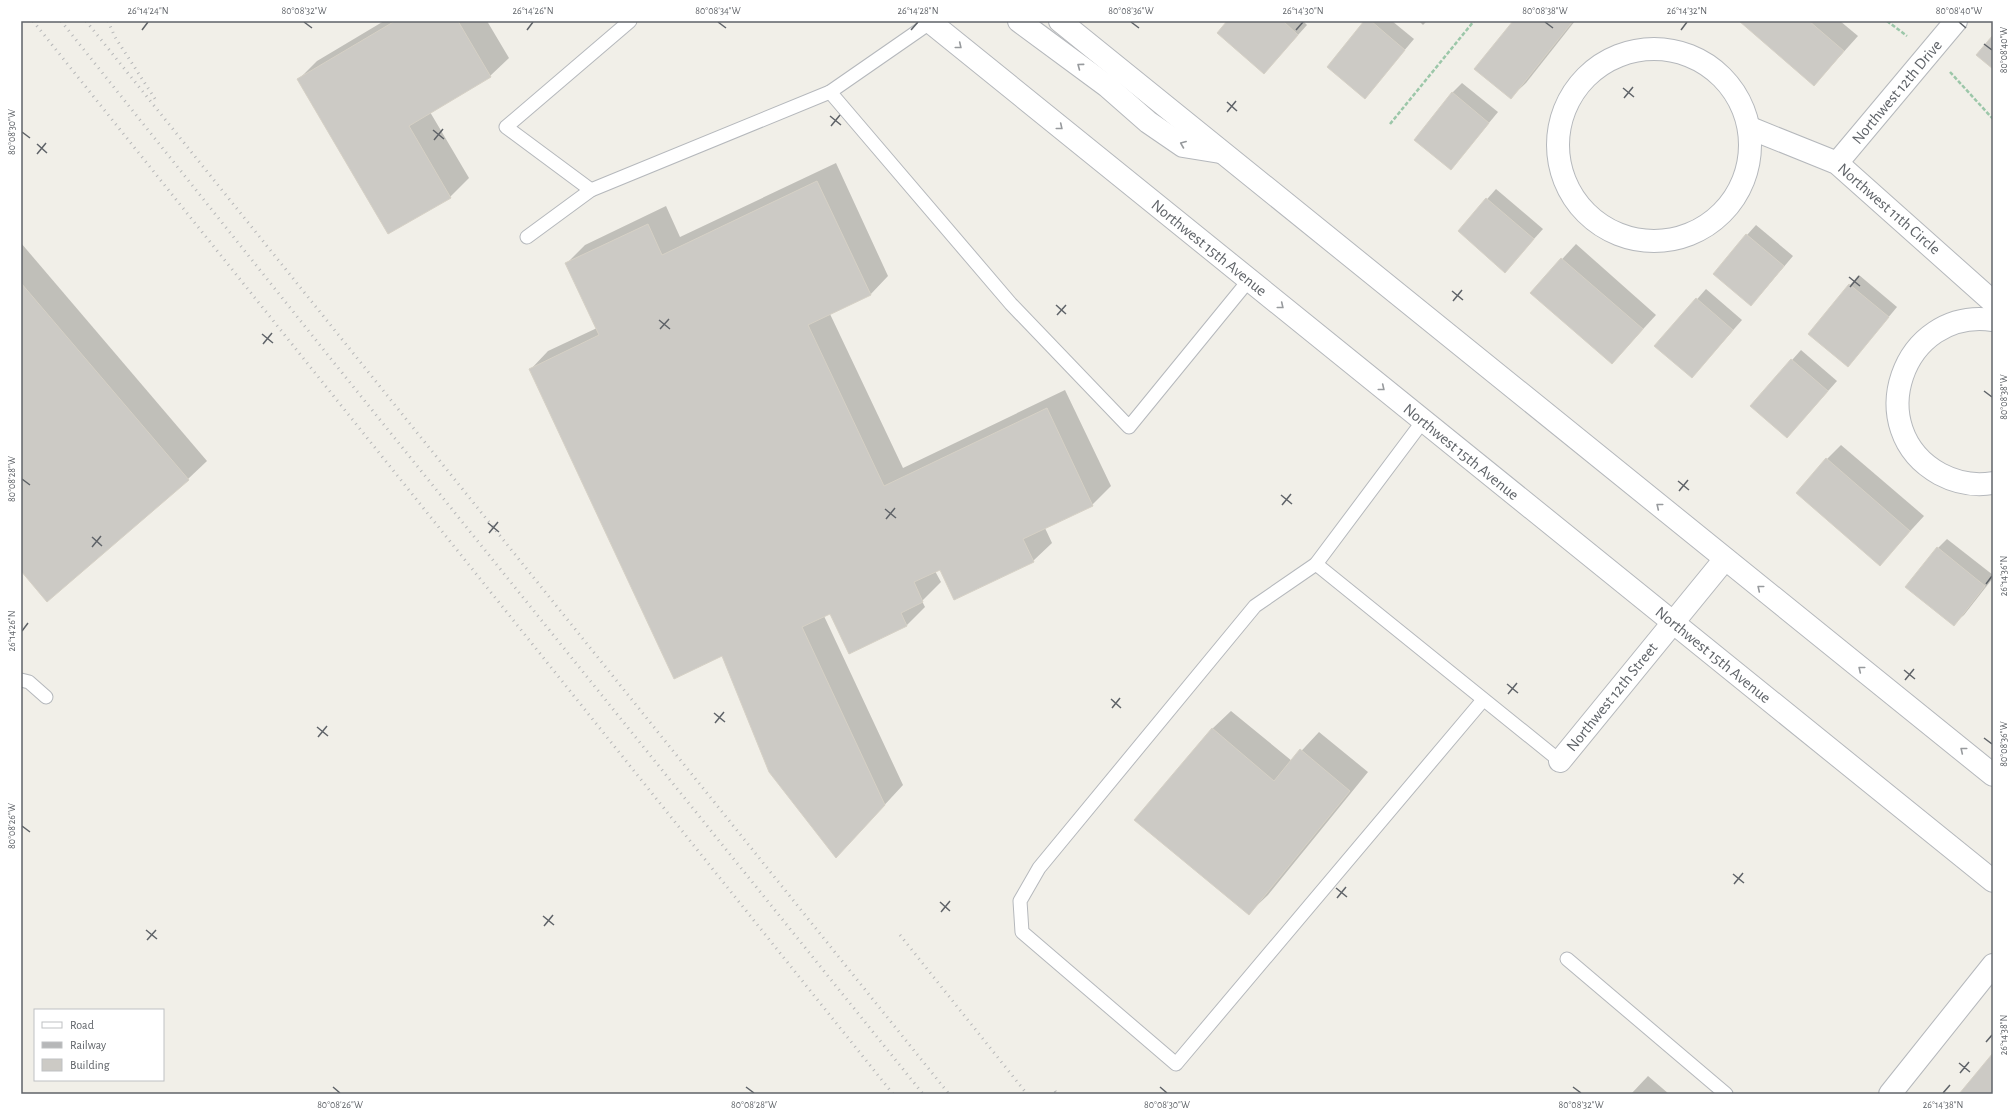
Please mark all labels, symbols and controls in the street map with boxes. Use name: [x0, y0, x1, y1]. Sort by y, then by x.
text: 26°14'24"N: [127, 6, 169, 16]
text: 80°08'32"W: [281, 6, 327, 16]
text: 26°14'26"N: [513, 6, 553, 16]
text: 80°08'34"W: [695, 6, 741, 16]
text: 26°14'28"N: [897, 6, 939, 16]
text: 80°08'36"W: [1108, 6, 1154, 16]
text: 26°14'30"N: [1282, 6, 1324, 16]
text: 80°08'38"W: [1522, 6, 1568, 16]
text: 26°14'32"N: [1667, 6, 1707, 16]
text: 80°08'40"W: [1936, 6, 1982, 16]
text: 80°08'40"W: [1999, 27, 2009, 73]
street label: Northwest 12th Drive: [1849, 37, 1945, 147]
one-way arrow: [955, 41, 962, 48]
one-way arrow: [1077, 64, 1084, 71]
text: 80°08'30"W: [7, 109, 17, 155]
one-way arrow: [1056, 123, 1063, 130]
one-way arrow: [1180, 141, 1187, 149]
street label: Northwest 11th Circle: [1835, 160, 1943, 258]
street label: Northwest 15th Avenue: [1148, 197, 1270, 299]
one-way arrow: [1276, 301, 1284, 308]
text: 80°08'38"W: [1999, 374, 2009, 420]
one-way arrow: [1377, 383, 1385, 390]
street label: Northwest 15th Avenue: [1400, 401, 1522, 503]
text: 80°08'28"W: [7, 456, 17, 502]
one-way arrow: [1656, 504, 1663, 511]
text: 26°14'36"N: [1999, 556, 2009, 596]
one-way arrow: [1757, 585, 1764, 592]
street label: Northwest 15th Avenue: [1652, 604, 1774, 706]
text: 26°14'26"N: [7, 611, 17, 651]
street label: Northwest 12th Street: [1563, 640, 1661, 754]
one-way arrow: [1859, 667, 1866, 674]
text: 80°08'36"W: [1999, 721, 2009, 767]
one-way arrow: [1960, 748, 1967, 755]
text: 80°08'26"W: [7, 803, 17, 849]
legend: [34, 1009, 164, 1081]
text: 26°14'38"N: [1999, 1015, 2009, 1055]
text: Road: [70, 1019, 94, 1031]
text: Railway: [70, 1039, 106, 1052]
text: Building: [70, 1059, 110, 1071]
text: 80°08'26"W: [317, 1100, 363, 1110]
text: 80°08'28"W: [731, 1100, 777, 1110]
text: 80°08'30"W: [1144, 1100, 1190, 1110]
text: 80°08'32"W: [1558, 1100, 1604, 1110]
text: 26°14'38"N: [1923, 1100, 1963, 1110]

